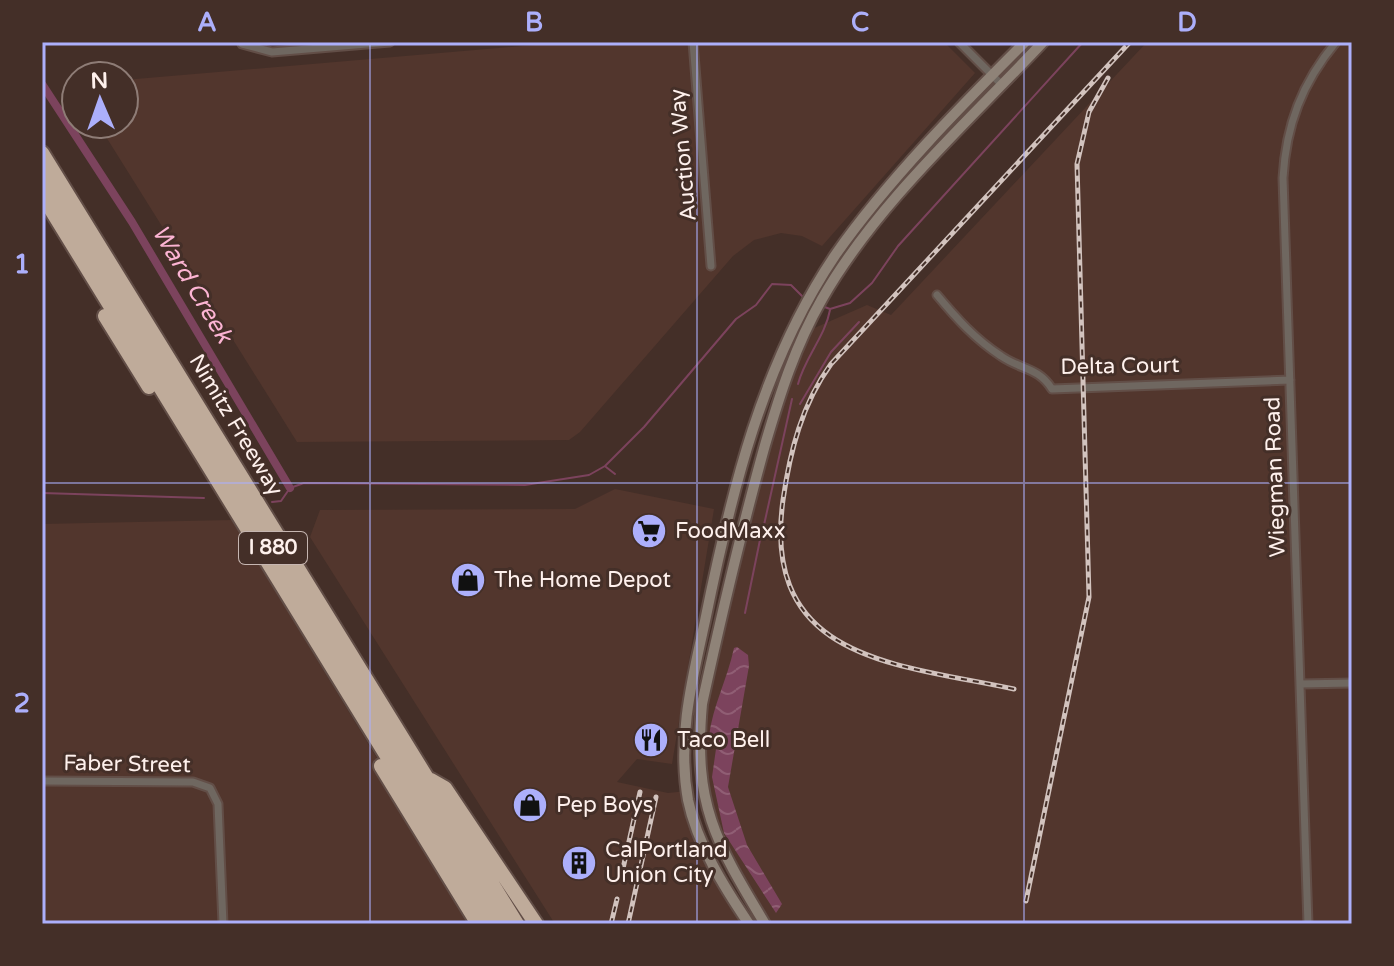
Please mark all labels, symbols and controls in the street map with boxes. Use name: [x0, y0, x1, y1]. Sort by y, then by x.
text: A: [197, 7, 217, 38]
text: B: [525, 7, 543, 38]
text: C: [851, 7, 869, 38]
text: D: [1177, 7, 1197, 38]
north arrow: [60, 60, 140, 140]
text: N: [90, 68, 109, 94]
street label: Auction Way: [664, 87, 702, 222]
water label: Ward Creek: [145, 220, 240, 350]
text: 1: [14, 249, 30, 280]
street label: Nimitz Freeway: [183, 349, 289, 501]
street label: Delta Court: [1060, 352, 1180, 380]
street label: Wiegman Road: [1259, 396, 1291, 558]
supermarket icon: FoodMaxx: [630, 512, 668, 550]
place label: FoodMaxx: [675, 518, 786, 544]
road number: I 880: [239, 532, 307, 564]
shop icon: The Home Depot: [449, 561, 487, 599]
place label: The Home Depot: [494, 567, 671, 593]
text: 2: [14, 688, 30, 719]
restaurant icon: Taco Bell: [632, 721, 670, 759]
place label: Taco Bell: [677, 727, 770, 753]
street label: Faber Street: [63, 750, 191, 778]
shop icon: Pep Boys: [511, 786, 549, 824]
place label: Pep Boys: [556, 792, 653, 818]
place label: CalPortland Union City: [605, 837, 728, 888]
building icon: CalPortland Union City: [560, 844, 598, 882]

